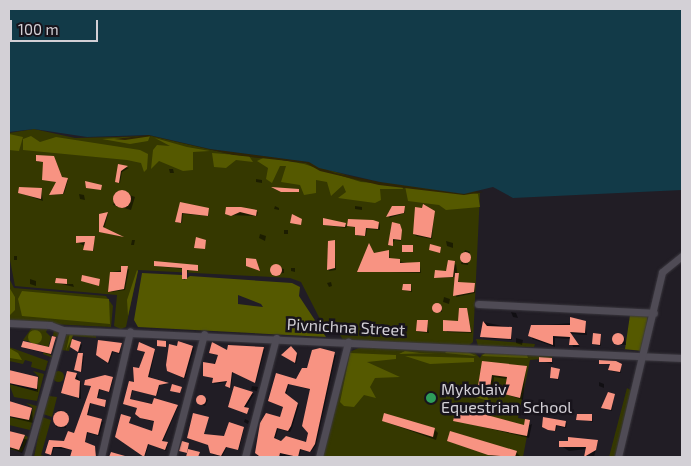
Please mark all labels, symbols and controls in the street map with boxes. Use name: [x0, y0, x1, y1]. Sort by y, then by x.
scale bar: [12, 10, 100, 42]
text: 100 m: [18, 20, 59, 38]
street label: Pivnichna Street: [286, 314, 406, 340]
place label: Mykolaiv Equestrian School: [441, 379, 572, 417]
marker: Mykolaiv Equestrian School: [425, 392, 437, 404]

